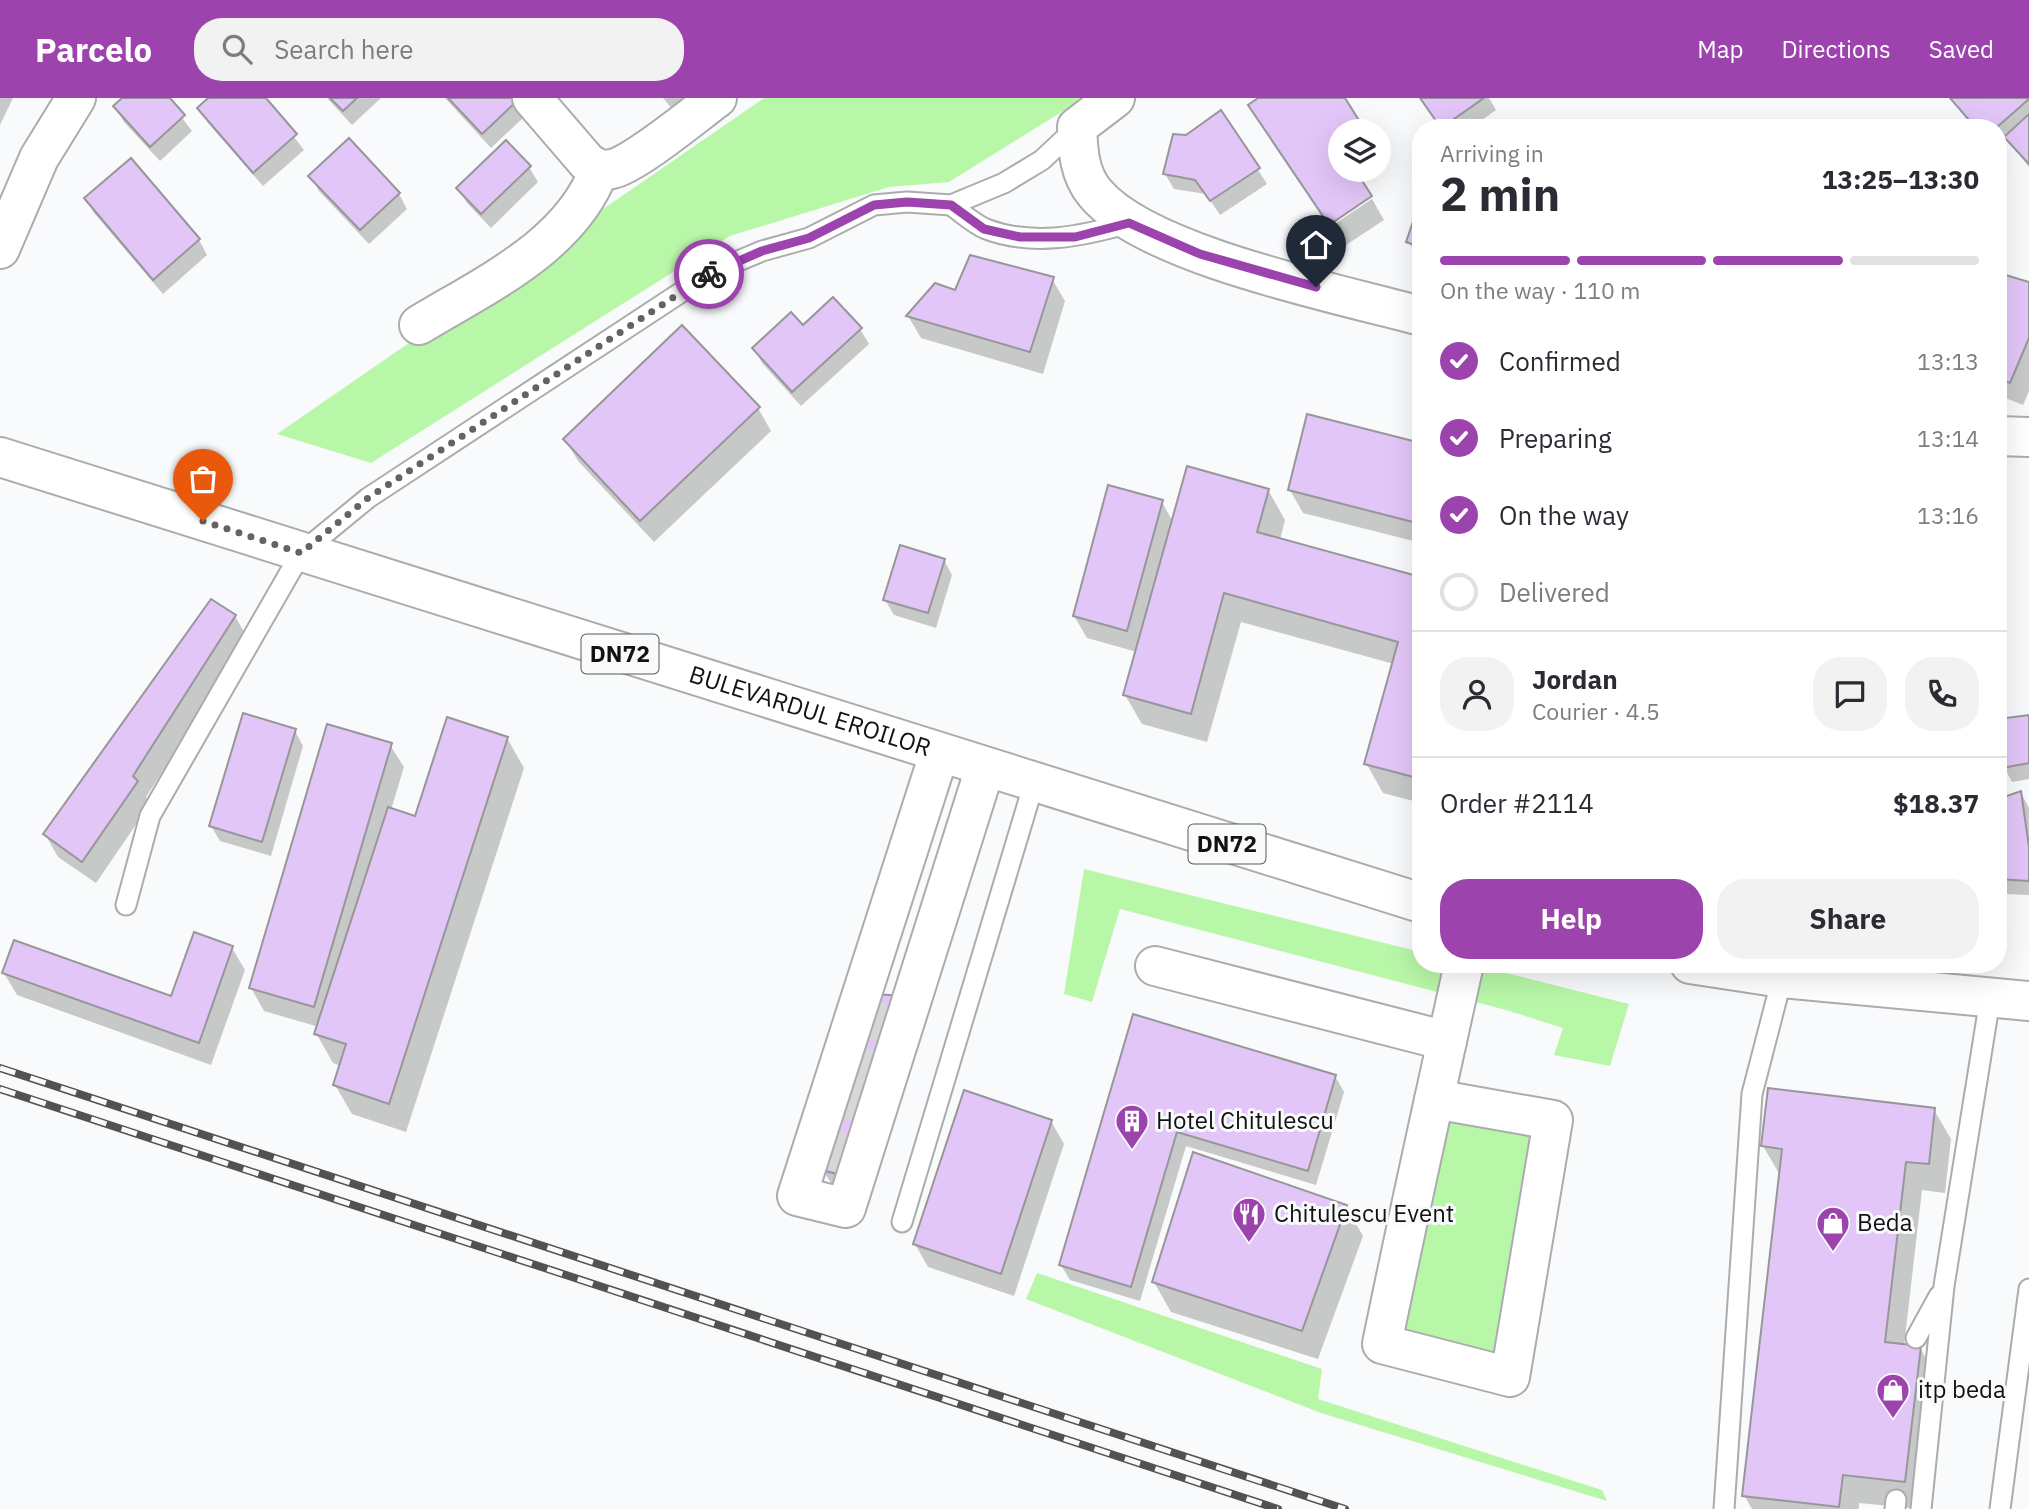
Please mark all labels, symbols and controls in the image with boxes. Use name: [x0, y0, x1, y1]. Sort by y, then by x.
search box: [194, 18, 684, 81]
text: Parcelo: [35, 28, 152, 71]
icon: search: [218, 30, 256, 68]
text: Search here: [274, 32, 414, 66]
text: Map: [1697, 33, 1743, 65]
text: Directions: [1781, 33, 1891, 65]
text: Saved: [1929, 33, 1994, 65]
map controls: [1328, 119, 1391, 182]
button: layers: [1328, 119, 1391, 182]
text: Arriving in: [1440, 138, 1544, 168]
text: 13:25–13:30: [1822, 162, 1979, 196]
text: 2 min: [1440, 164, 1560, 224]
pin: [1286, 215, 1346, 287]
icon: home: [1297, 226, 1335, 264]
courier: [674, 239, 744, 309]
icon: bike: [690, 255, 728, 293]
text: On the way · 110 m: [1440, 275, 1640, 305]
icon: check: [1440, 342, 1478, 380]
text: Confirmed: [1499, 344, 1621, 378]
text: 13:13: [1917, 346, 1979, 376]
icon: check: [1440, 419, 1478, 457]
text: Preparing: [1499, 421, 1612, 455]
text: 13:14: [1917, 423, 1979, 453]
pin: [173, 449, 233, 521]
icon: bag: [184, 460, 222, 498]
icon: check: [1440, 496, 1478, 534]
text: On the way: [1499, 498, 1629, 532]
text: 13:16: [1917, 500, 1979, 530]
text: Delivered: [1499, 575, 1610, 609]
road number: DN72: [582, 634, 658, 674]
street label: BULEVARDUL EROILOR: [685, 657, 935, 763]
button: person: [1440, 657, 1514, 731]
button: chat: [1813, 657, 1887, 731]
button: phone: [1905, 657, 1979, 731]
text: Jordan: [1532, 662, 1618, 696]
text: Courier · 4.5: [1532, 696, 1660, 726]
text: Order #2114: [1440, 786, 1594, 820]
text: $18.37: [1893, 786, 1979, 820]
road number: DN72: [1188, 824, 1266, 864]
button: Help: [1440, 879, 1703, 959]
button: Share: [1717, 879, 1979, 959]
building icon: Hotel Chitulescu: [1113, 1102, 1151, 1151]
place label: Hotel Chitulescu: [1156, 1104, 1334, 1136]
restaurant icon: Chitulescu Event: [1230, 1195, 1268, 1244]
place label: Chitulescu Event: [1274, 1197, 1454, 1229]
shop icon: Beda: [1814, 1204, 1852, 1253]
place label: Beda: [1857, 1206, 1913, 1238]
shop icon: itp beda: [1874, 1371, 1912, 1420]
place label: itp beda: [1918, 1373, 2006, 1405]

